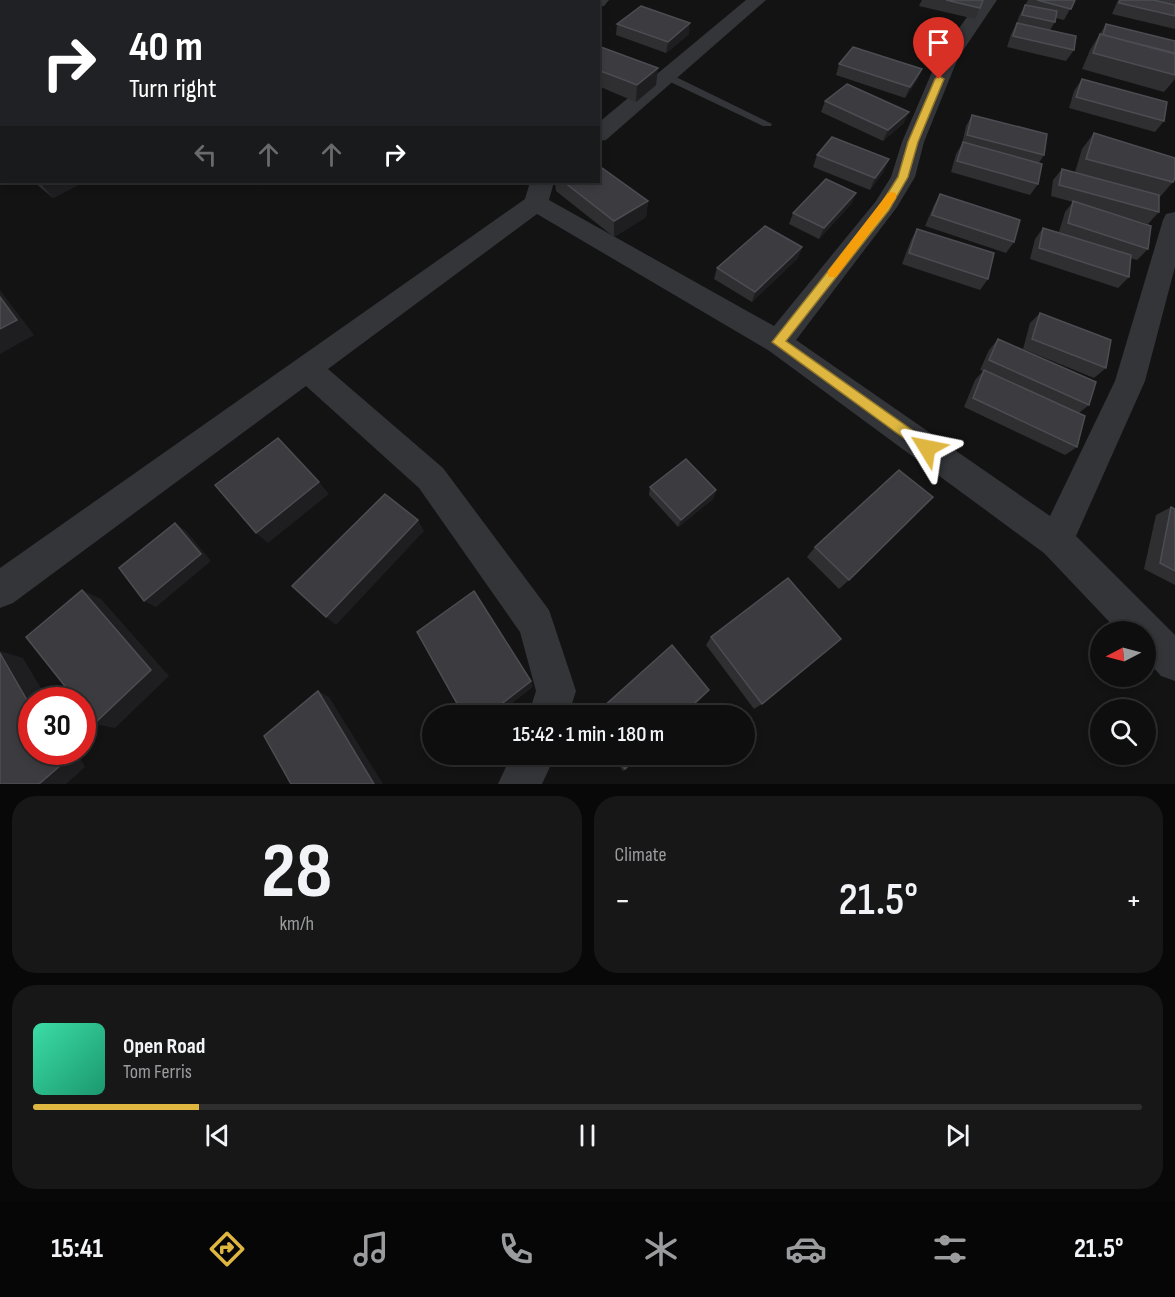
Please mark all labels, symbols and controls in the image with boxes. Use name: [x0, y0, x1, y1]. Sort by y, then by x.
pin: [913, 17, 964, 79]
text: 40 m: [129, 22, 203, 73]
icon: right: [30, 24, 108, 102]
icon: arrive: [922, 26, 955, 59]
text: Turn right: [129, 73, 216, 105]
icon: left: [189, 138, 222, 171]
icon: ahead: [252, 138, 285, 171]
icon: ahead: [315, 138, 348, 171]
icon: right: [378, 138, 411, 171]
position arrow: [895, 416, 959, 480]
north arrow: [1090, 621, 1156, 687]
map controls: [1090, 621, 1156, 765]
speed limit sign: 30: [18, 687, 96, 765]
button: search: [1090, 699, 1156, 765]
text: 15:42 · 1 min · 180 m: [513, 721, 664, 748]
text: 28: [261, 826, 332, 919]
text: Climate: [615, 843, 667, 867]
text: 21.5°: [838, 873, 918, 928]
text: −: [615, 881, 631, 921]
text: +: [1126, 881, 1142, 921]
text: km/h: [279, 912, 314, 936]
text: Open Road: [123, 1033, 205, 1060]
text: Tom Ferris: [123, 1060, 192, 1084]
icon: previous: [201, 1119, 234, 1152]
icon: pause: [571, 1119, 604, 1152]
icon: next: [941, 1119, 974, 1152]
icon: directions: [206, 1228, 248, 1270]
icon: music: [350, 1228, 392, 1270]
icon: phone: [495, 1228, 537, 1270]
icon: climate: [640, 1228, 682, 1270]
icon: car: [785, 1228, 827, 1270]
icon: filters: [929, 1228, 971, 1270]
text: 15:41: [51, 1233, 103, 1265]
text: 21.5°: [1074, 1233, 1124, 1265]

